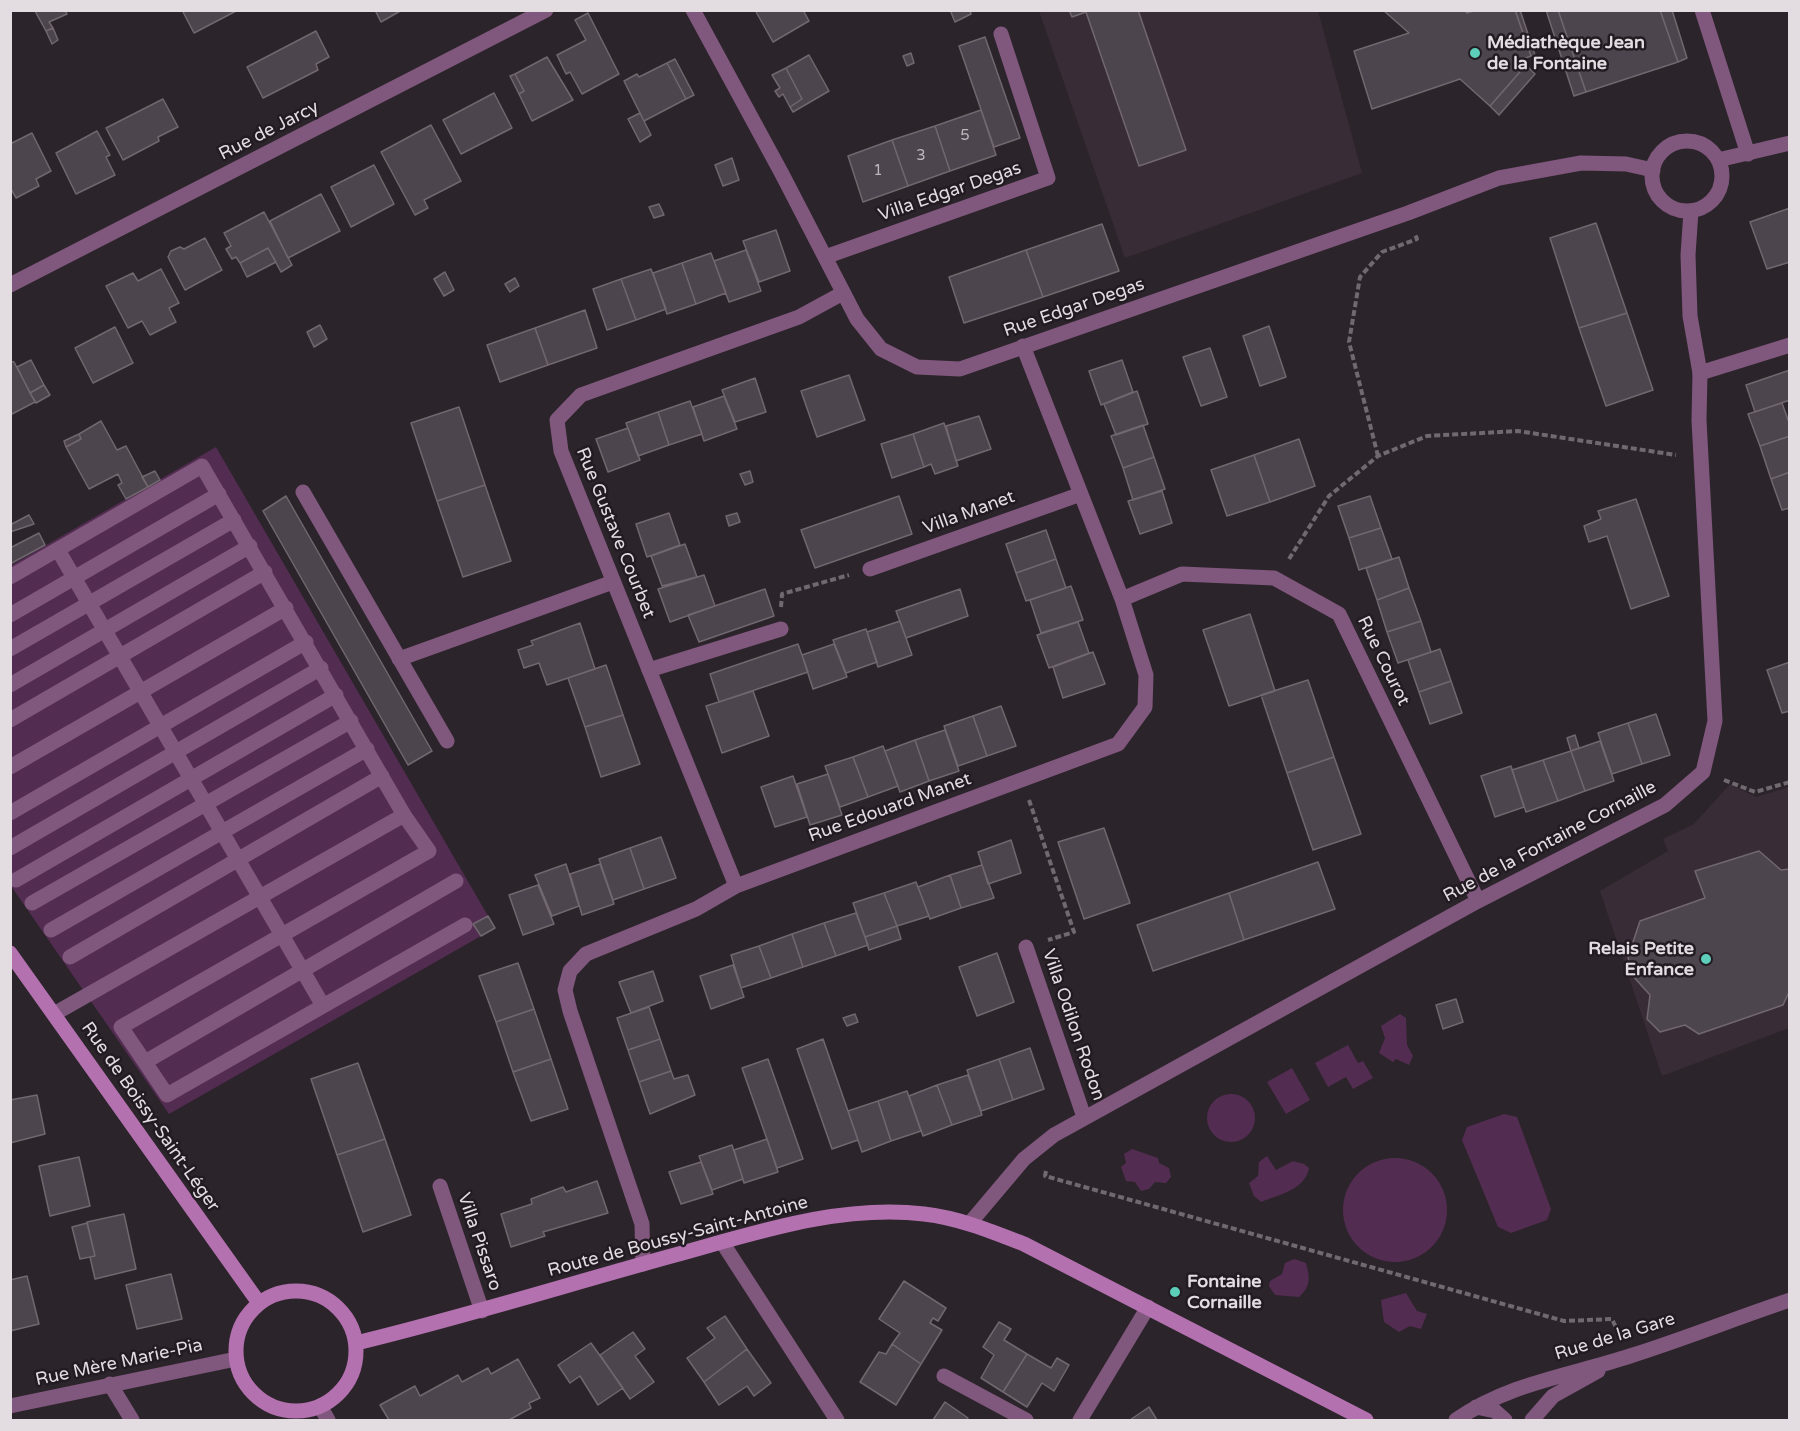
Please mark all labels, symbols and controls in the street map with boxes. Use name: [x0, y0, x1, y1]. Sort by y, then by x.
place label: Médiathèque Jean de la Fontaine: [1487, 32, 1645, 74]
marker: Médiathèque Jean de la Fontaine: [1468, 46, 1482, 60]
street label: Rue de Jarcy: [215, 97, 323, 165]
house number: 5: [960, 127, 970, 145]
house number: 3: [916, 147, 926, 165]
street label: Villa Edgar Degas: [876, 157, 1024, 227]
house number: 1: [873, 162, 883, 180]
street label: Rue Edgar Degas: [1001, 274, 1147, 342]
street label: Rue Gustave Courbet: [571, 444, 659, 622]
street label: Villa Manet: [920, 486, 1018, 540]
street label: Rue Courot: [1352, 613, 1414, 709]
street label: Rue Edouard Manet: [806, 769, 974, 847]
street label: Rue de la Fontaine Cornaille: [1440, 777, 1660, 907]
place label: Relais Petite Enfance: [1588, 938, 1694, 980]
street label: Villa Odilon Rodon: [1037, 946, 1109, 1104]
marker: Relais Petite Enfance: [1699, 952, 1713, 966]
street label: Rue de Boissy-Saint-Léger: [76, 1018, 224, 1216]
street label: Villa Pissaro: [452, 1190, 506, 1294]
street label: Route de Boussy-Saint-Antoine: [546, 1192, 810, 1282]
place label: Fontaine Cornaille: [1187, 1271, 1262, 1314]
marker: Fontaine Cornaille: [1168, 1285, 1182, 1299]
street label: Rue de la Gare: [1552, 1308, 1678, 1366]
street label: Rue Mère Marie-Pia: [33, 1335, 205, 1391]

